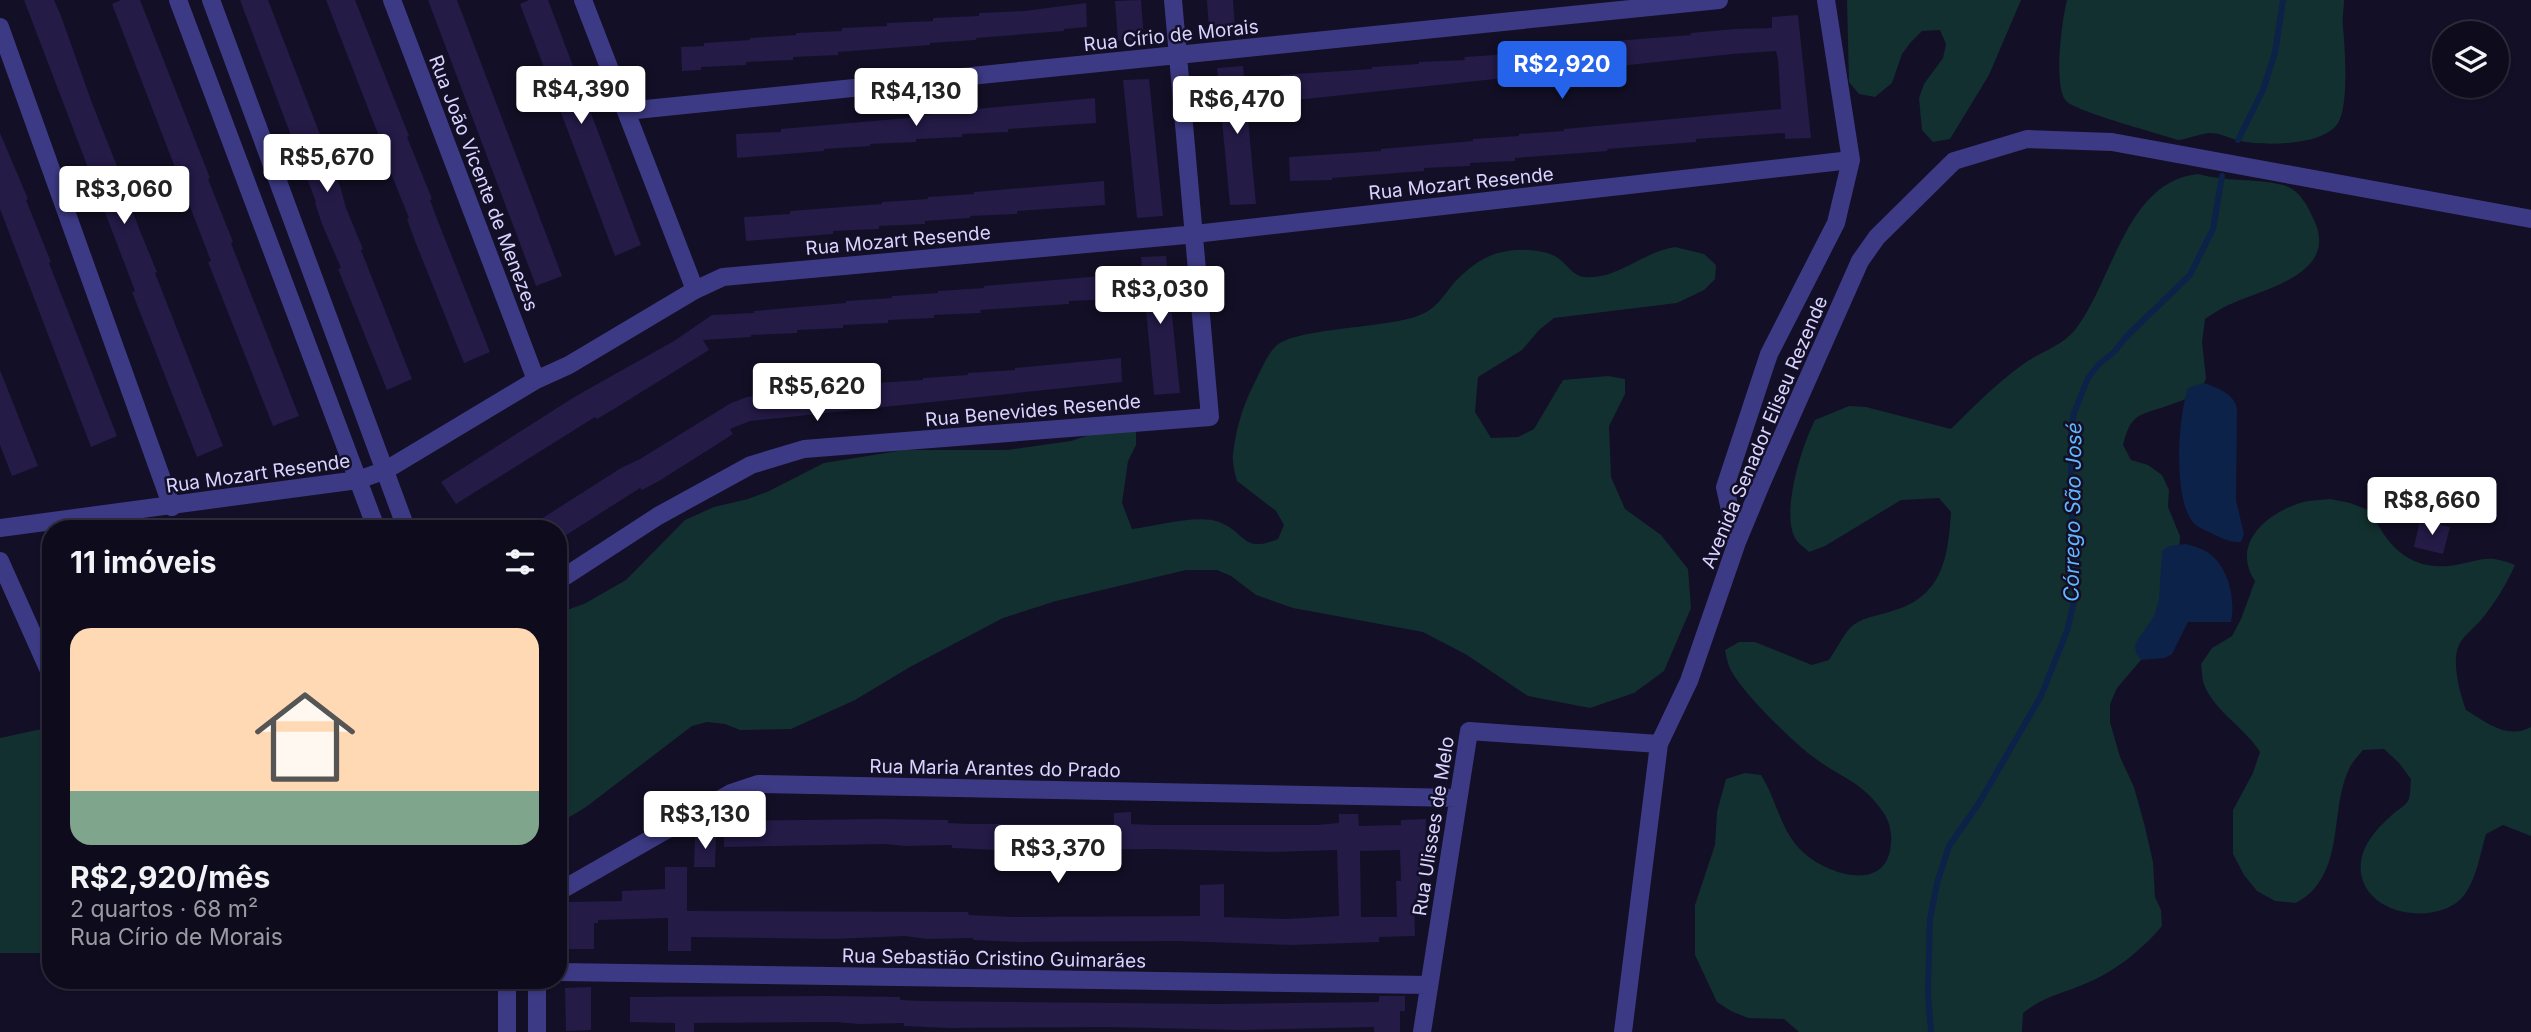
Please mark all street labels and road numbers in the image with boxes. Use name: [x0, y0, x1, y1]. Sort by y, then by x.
street label: Rua Círio de Morais: [1082, 15, 1260, 56]
street label: Rua João Vicente de Menezes: [424, 52, 543, 314]
street label: Rua Mozart Resende: [1367, 162, 1555, 205]
street label: Rua Mozart Resende: [804, 221, 992, 260]
street label: Avenida Senador Eliseu Rezende: [1697, 293, 1832, 572]
street label: Rua Benevides Resende: [924, 390, 1142, 431]
street label: Rua Mozart Resende: [164, 449, 352, 498]
street label: Rua Ulisses de Melo: [1408, 735, 1459, 918]
street label: Rua Maria Arantes do Prado: [869, 755, 1121, 782]
street label: Rua Sebastião Cristino Guimarães: [842, 944, 1146, 973]

